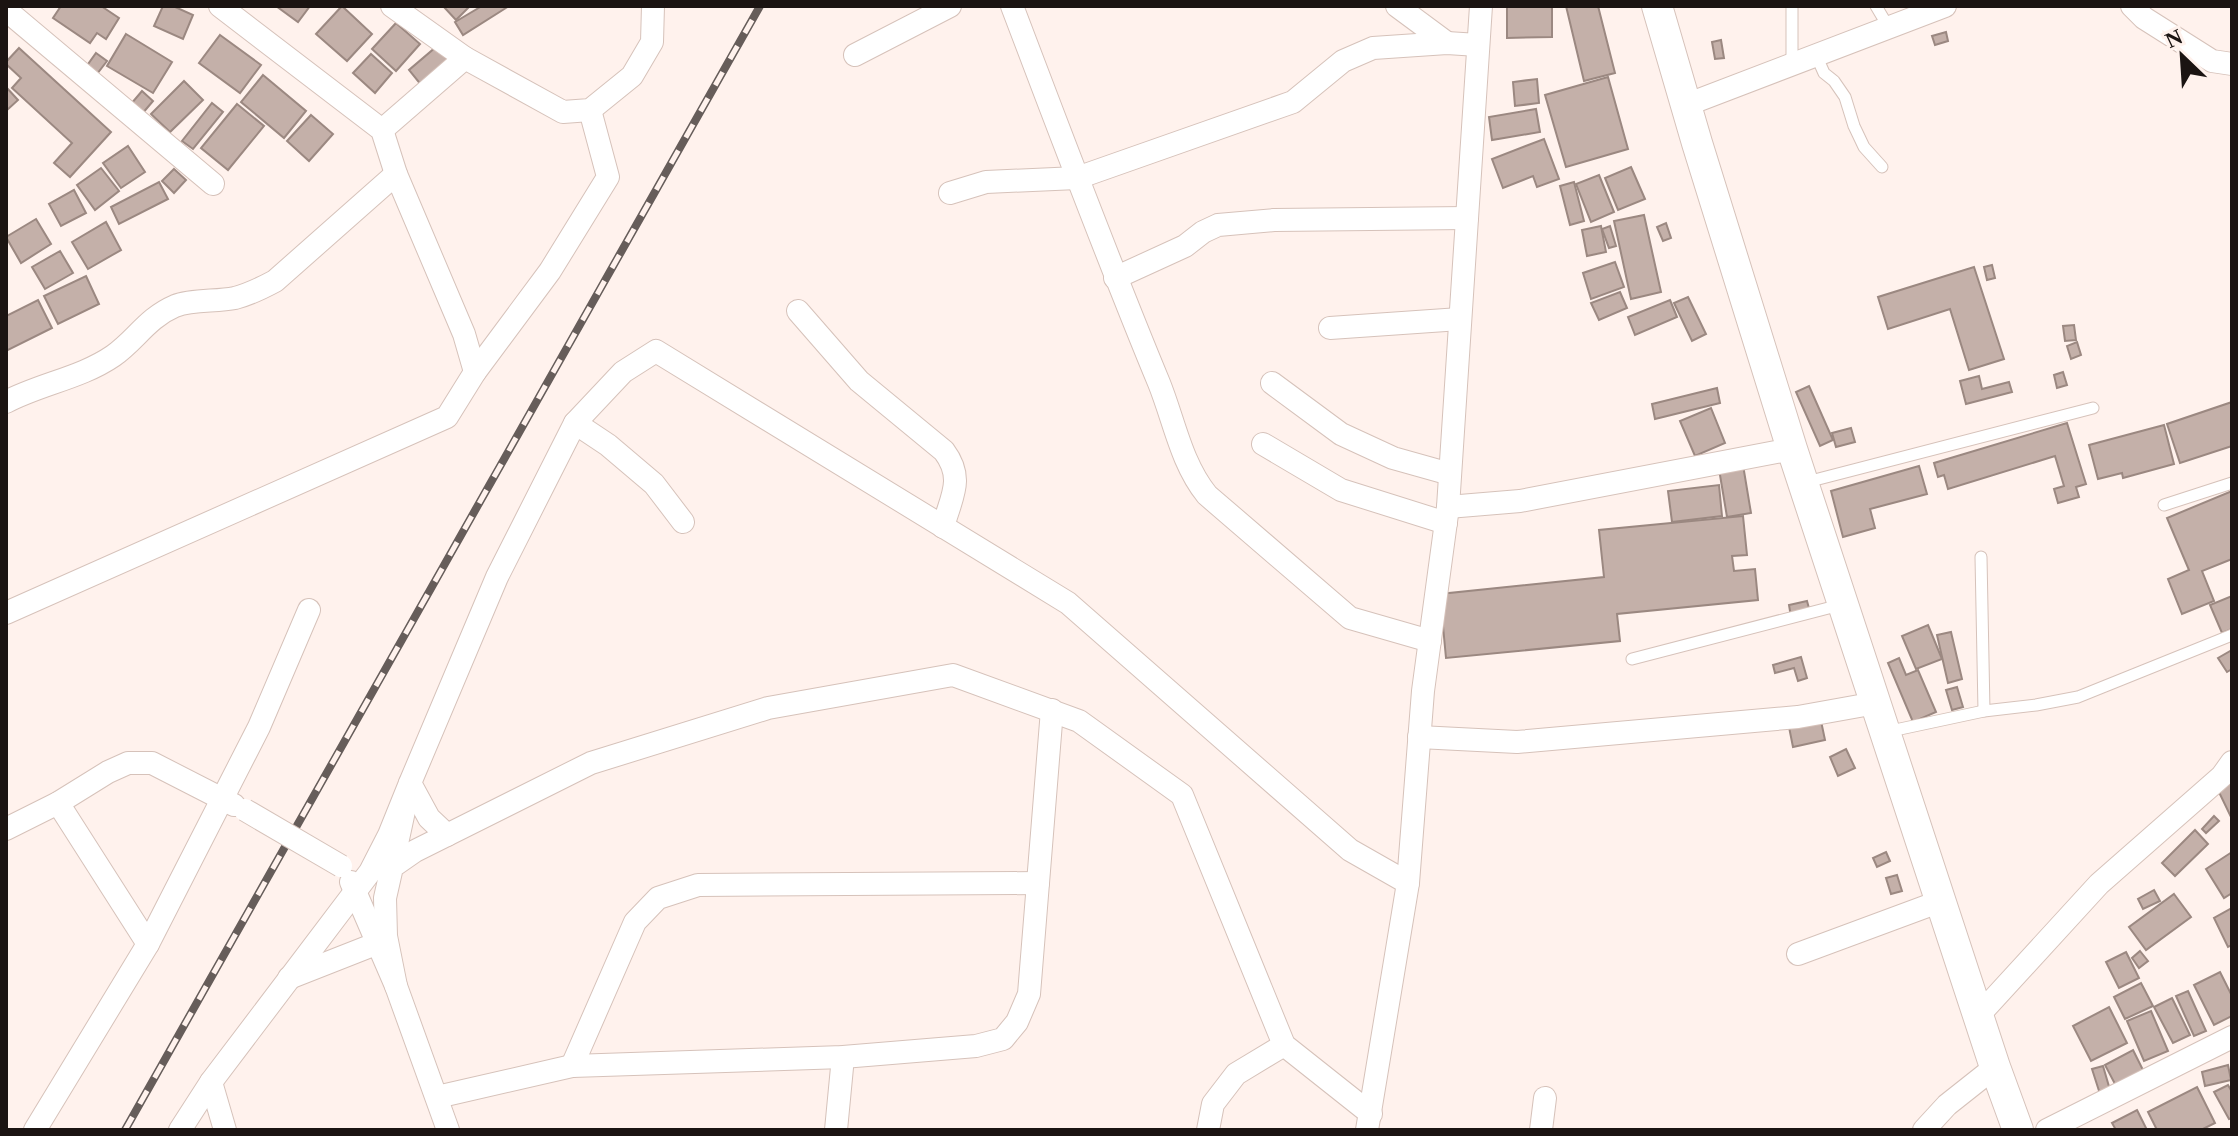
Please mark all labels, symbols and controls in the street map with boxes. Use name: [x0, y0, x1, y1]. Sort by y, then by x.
north arrow: [2142, 16, 2222, 96]
text: N: [2161, 24, 2186, 53]

